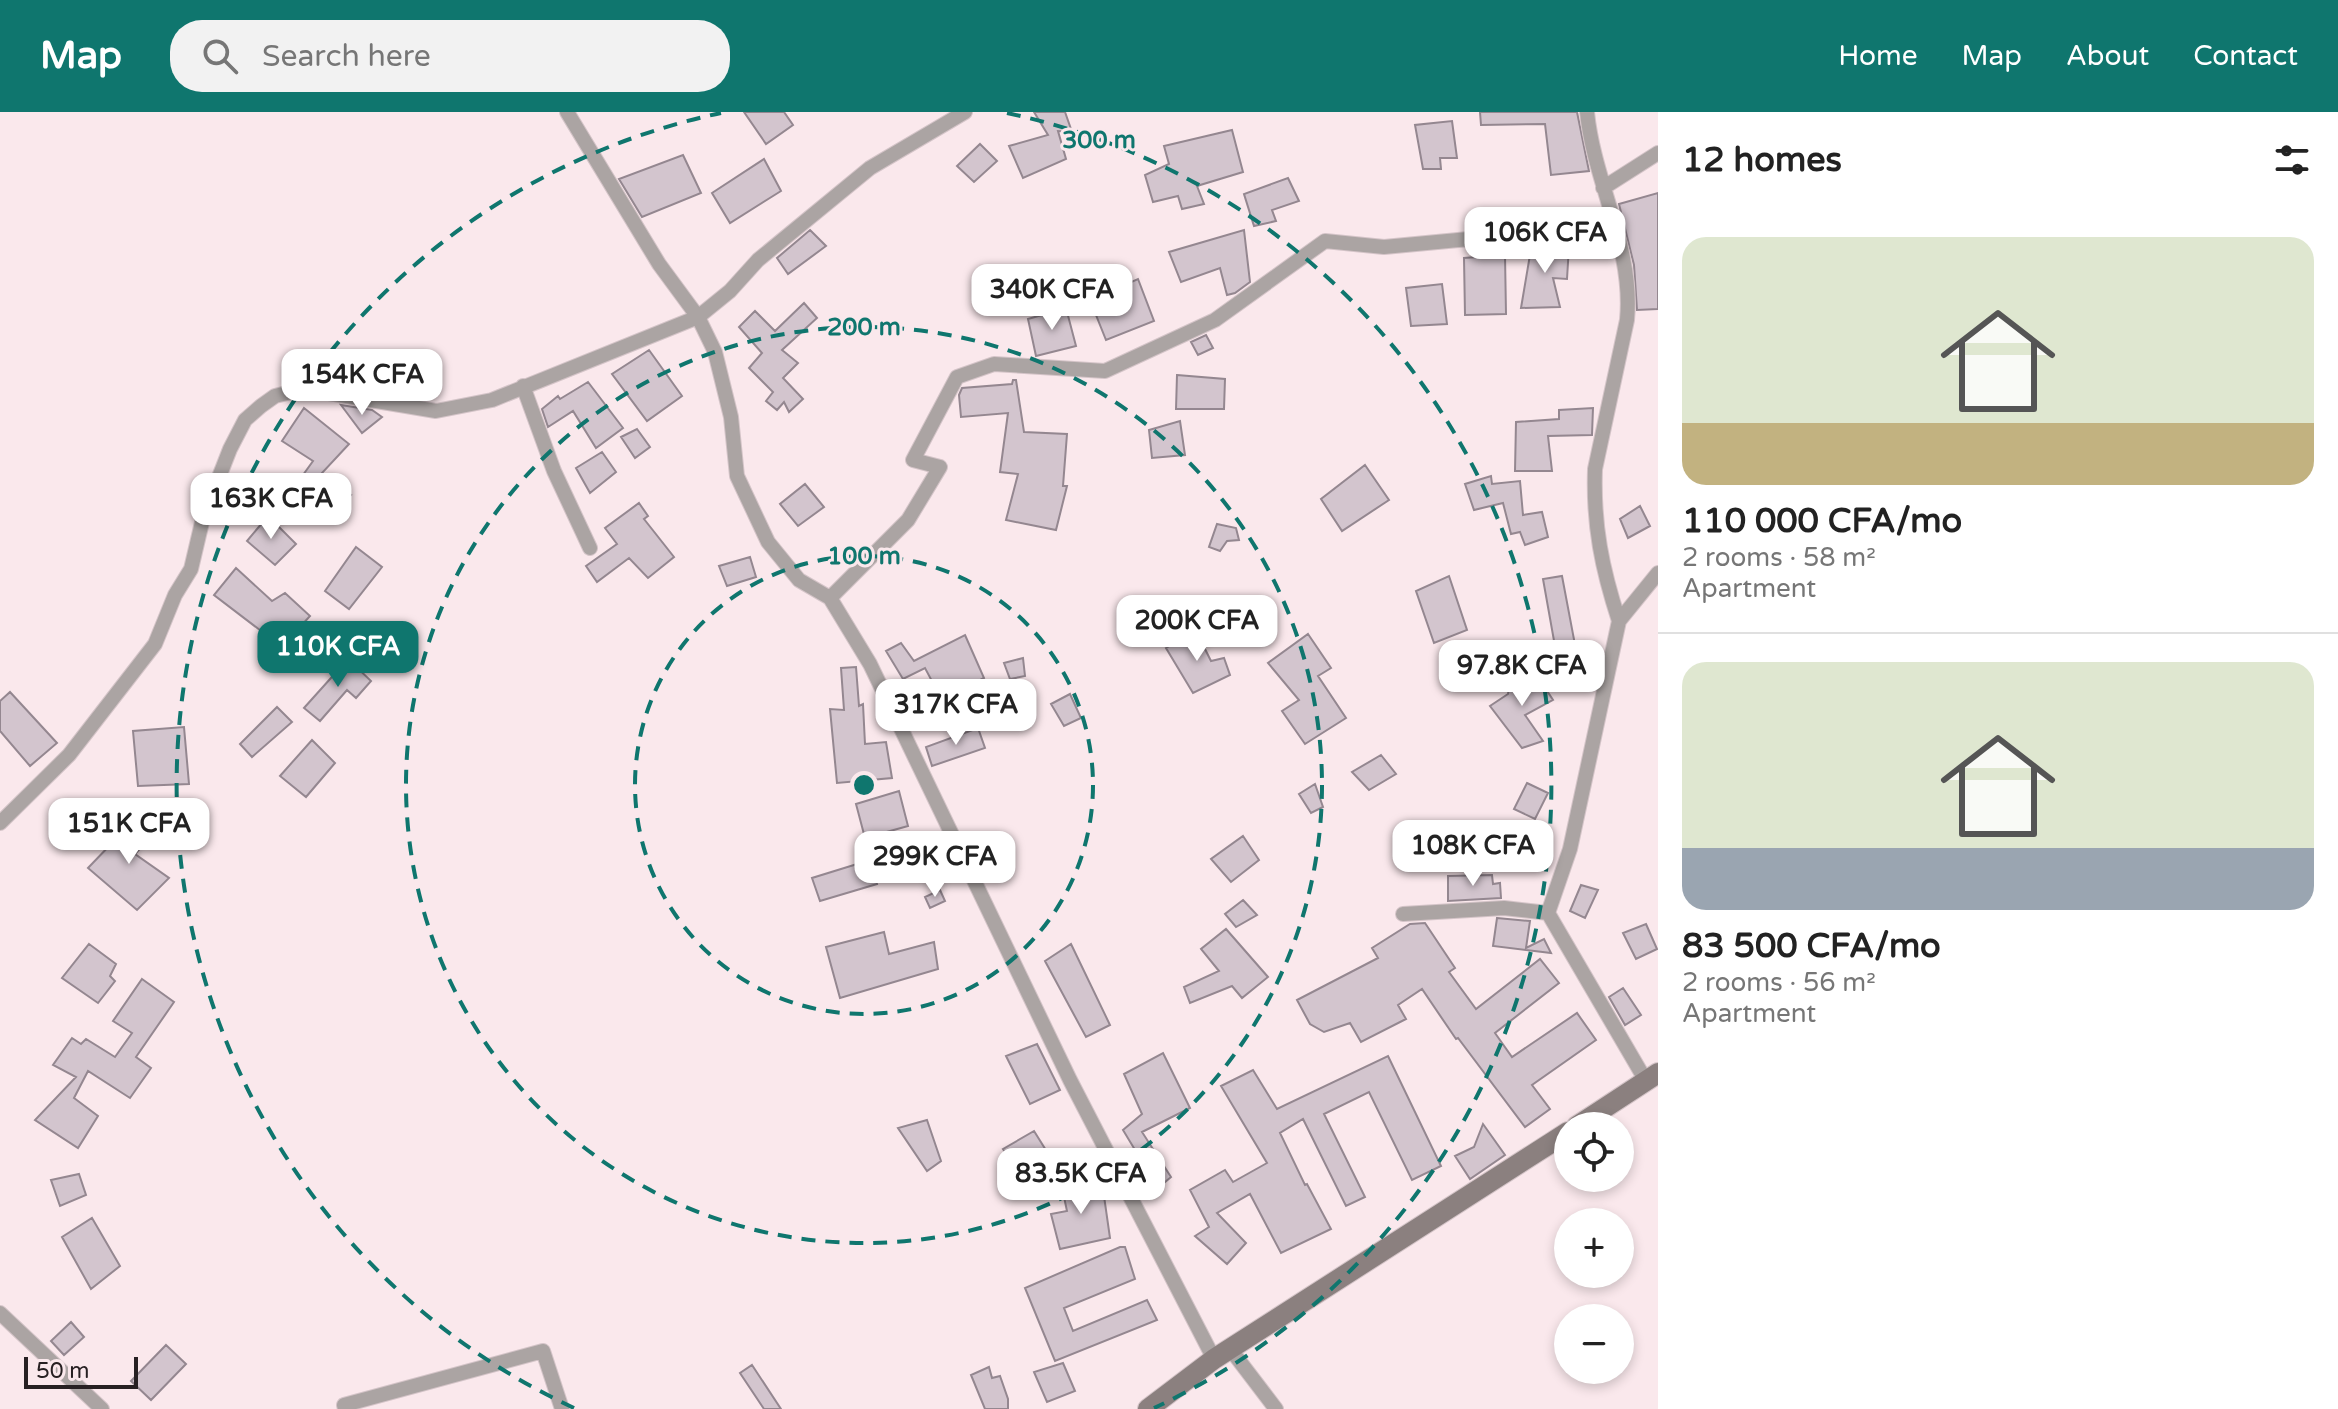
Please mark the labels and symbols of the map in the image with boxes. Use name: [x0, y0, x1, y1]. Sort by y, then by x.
text: 300 m: [1062, 126, 1136, 155]
pin: 106K CFA: [1462, 207, 1628, 275]
pin: 340K CFA: [969, 264, 1135, 332]
text: 200 m: [827, 313, 901, 342]
pin: 154K CFA: [279, 349, 445, 417]
pin: 163K CFA: [188, 473, 354, 541]
text: 100 m: [827, 542, 901, 571]
pin: 200K CFA: [1114, 595, 1280, 663]
pin: 110K CFA: [255, 621, 421, 689]
pin: 97.8K CFA: [1430, 640, 1614, 708]
pin: 317K CFA: [873, 679, 1039, 747]
centre of rings: [850, 771, 878, 799]
pin: 151K CFA: [46, 798, 212, 866]
pin: 108K CFA: [1390, 820, 1556, 888]
pin: 299K CFA: [852, 831, 1018, 899]
pin: 83.5K CFA: [989, 1148, 1173, 1216]
scale bar: [24, 1353, 138, 1389]

